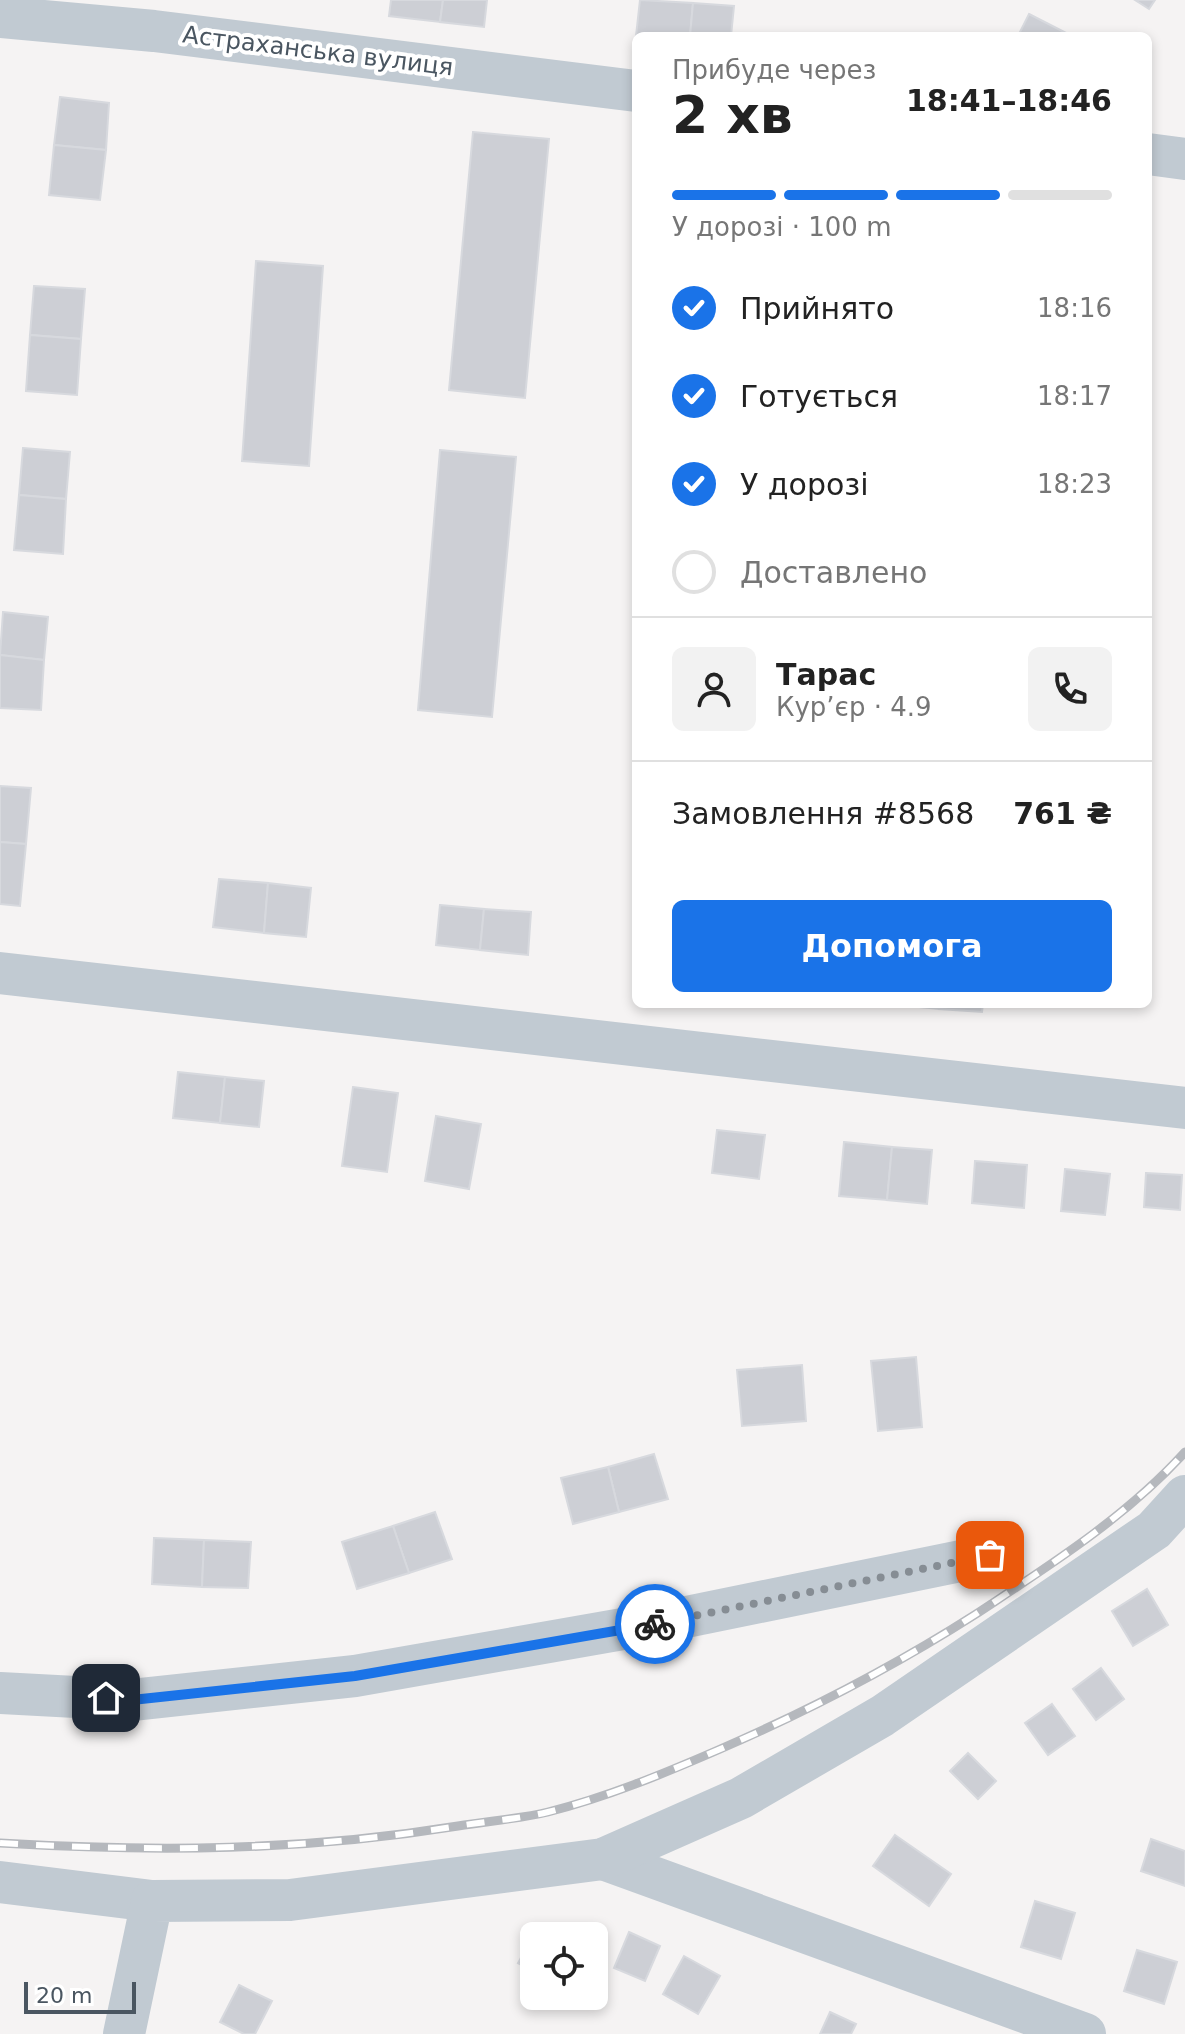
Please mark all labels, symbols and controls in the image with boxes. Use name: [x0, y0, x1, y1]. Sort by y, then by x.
street label: Астраханська вулиця: [181, 21, 455, 81]
text: Прибуде через: [672, 55, 876, 85]
text: 18:41–18:46: [906, 83, 1112, 118]
text: 2 хв: [672, 85, 793, 145]
text: У дорозі · 100 m: [672, 212, 891, 242]
icon: check: [672, 286, 716, 330]
text: Прийнято: [740, 291, 894, 326]
text: 18:16: [1037, 293, 1112, 323]
icon: check: [672, 374, 716, 418]
text: Готується: [740, 379, 898, 414]
text: 18:17: [1037, 381, 1112, 411]
icon: check: [672, 462, 716, 506]
text: У дорозі: [740, 467, 869, 502]
text: 18:23: [1037, 469, 1112, 499]
text: Доставлено: [740, 555, 927, 590]
button: person: [672, 647, 756, 731]
button: phone: [1028, 647, 1112, 731]
text: Тарас: [776, 657, 876, 692]
text: Кур’єр · 4.9: [776, 692, 932, 722]
text: Замовлення #8568: [672, 796, 974, 831]
text: 761 ₴: [1013, 796, 1112, 831]
button: Допомога: [672, 900, 1112, 992]
pin: [956, 1521, 1024, 1589]
icon: bag: [968, 1533, 1012, 1577]
courier: [615, 1584, 695, 1664]
icon: bike: [633, 1602, 677, 1646]
pin: [72, 1664, 140, 1732]
icon: home: [84, 1676, 128, 1720]
map controls: [520, 1922, 608, 2010]
button: locate: [520, 1922, 608, 2010]
scale bar: [24, 1978, 136, 2014]
text: 20 m: [36, 1983, 92, 2008]

